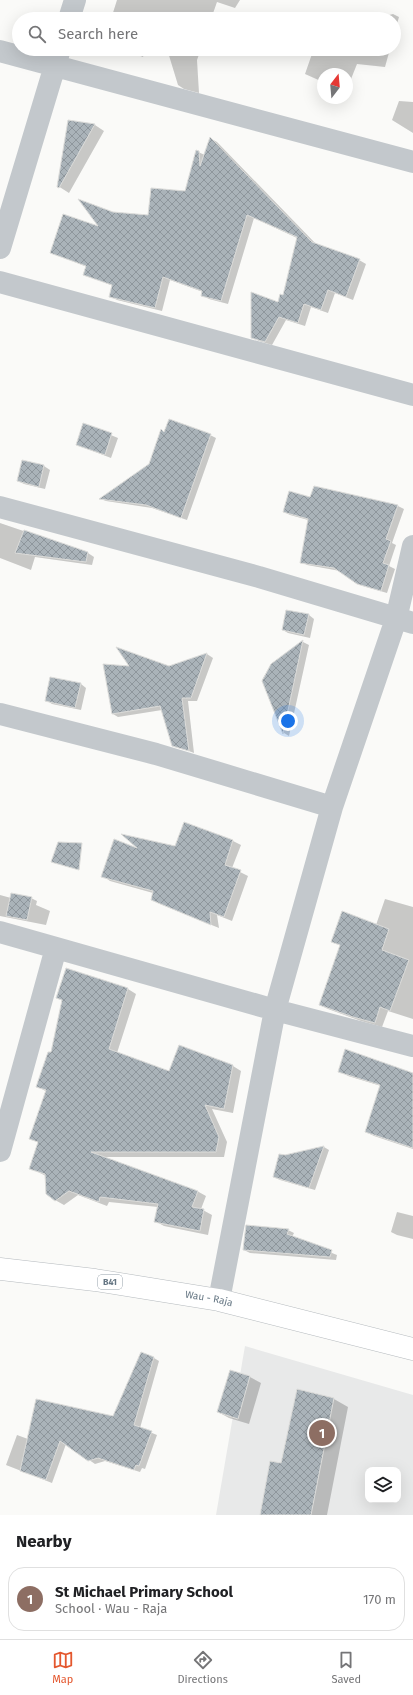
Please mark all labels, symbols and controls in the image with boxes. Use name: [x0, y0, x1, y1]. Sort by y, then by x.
search box: [12, 12, 401, 56]
icon: search: [26, 23, 48, 45]
text: Search here: [58, 25, 138, 43]
north arrow: [317, 68, 353, 104]
your location: [278, 711, 298, 731]
road number: B41: [98, 1275, 122, 1289]
street label: Wau - Raja: [184, 1289, 234, 1309]
pin: 1: [309, 1418, 335, 1448]
map controls: [365, 1467, 401, 1503]
button: layers: [365, 1467, 401, 1503]
text: Nearby: [16, 1531, 71, 1552]
text: St Michael Primary School: [55, 1583, 233, 1601]
text: 1: [27, 1592, 33, 1607]
text: 170 m: [363, 1592, 396, 1607]
text: School · Wau - Raja: [55, 1601, 167, 1616]
tab: Map: [52, 1649, 74, 1686]
tab: Directions: [177, 1649, 228, 1686]
tab: Saved: [331, 1649, 361, 1686]

